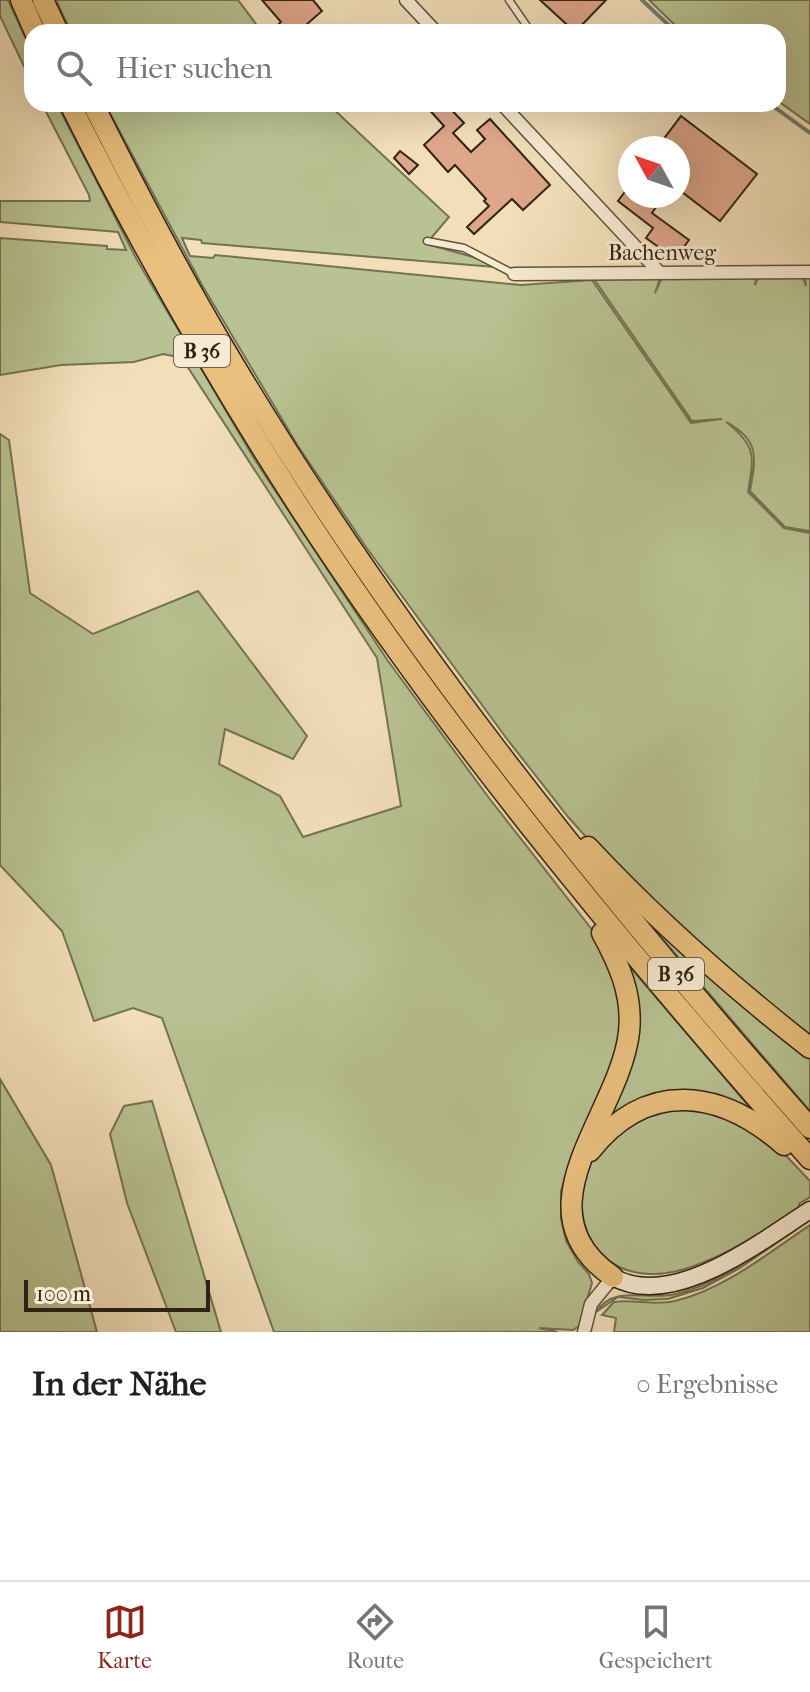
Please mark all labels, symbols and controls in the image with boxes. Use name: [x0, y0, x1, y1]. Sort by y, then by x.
search box: [24, 24, 786, 112]
icon: search: [52, 46, 96, 90]
text: Hier suchen: [116, 51, 272, 86]
north arrow: [618, 136, 690, 208]
street label: Bachenweg: [608, 240, 716, 266]
road number: B 36: [174, 335, 230, 367]
road number: B 36: [648, 958, 704, 990]
scale bar: [24, 1276, 210, 1312]
text: 100 m: [36, 1281, 91, 1307]
text: In der Nähe: [32, 1364, 206, 1404]
text: 0 Ergebnisse: [636, 1369, 778, 1400]
tab: Karte: [97, 1600, 152, 1674]
tab: Route: [347, 1600, 404, 1674]
tab: Gespeichert: [599, 1600, 713, 1674]

